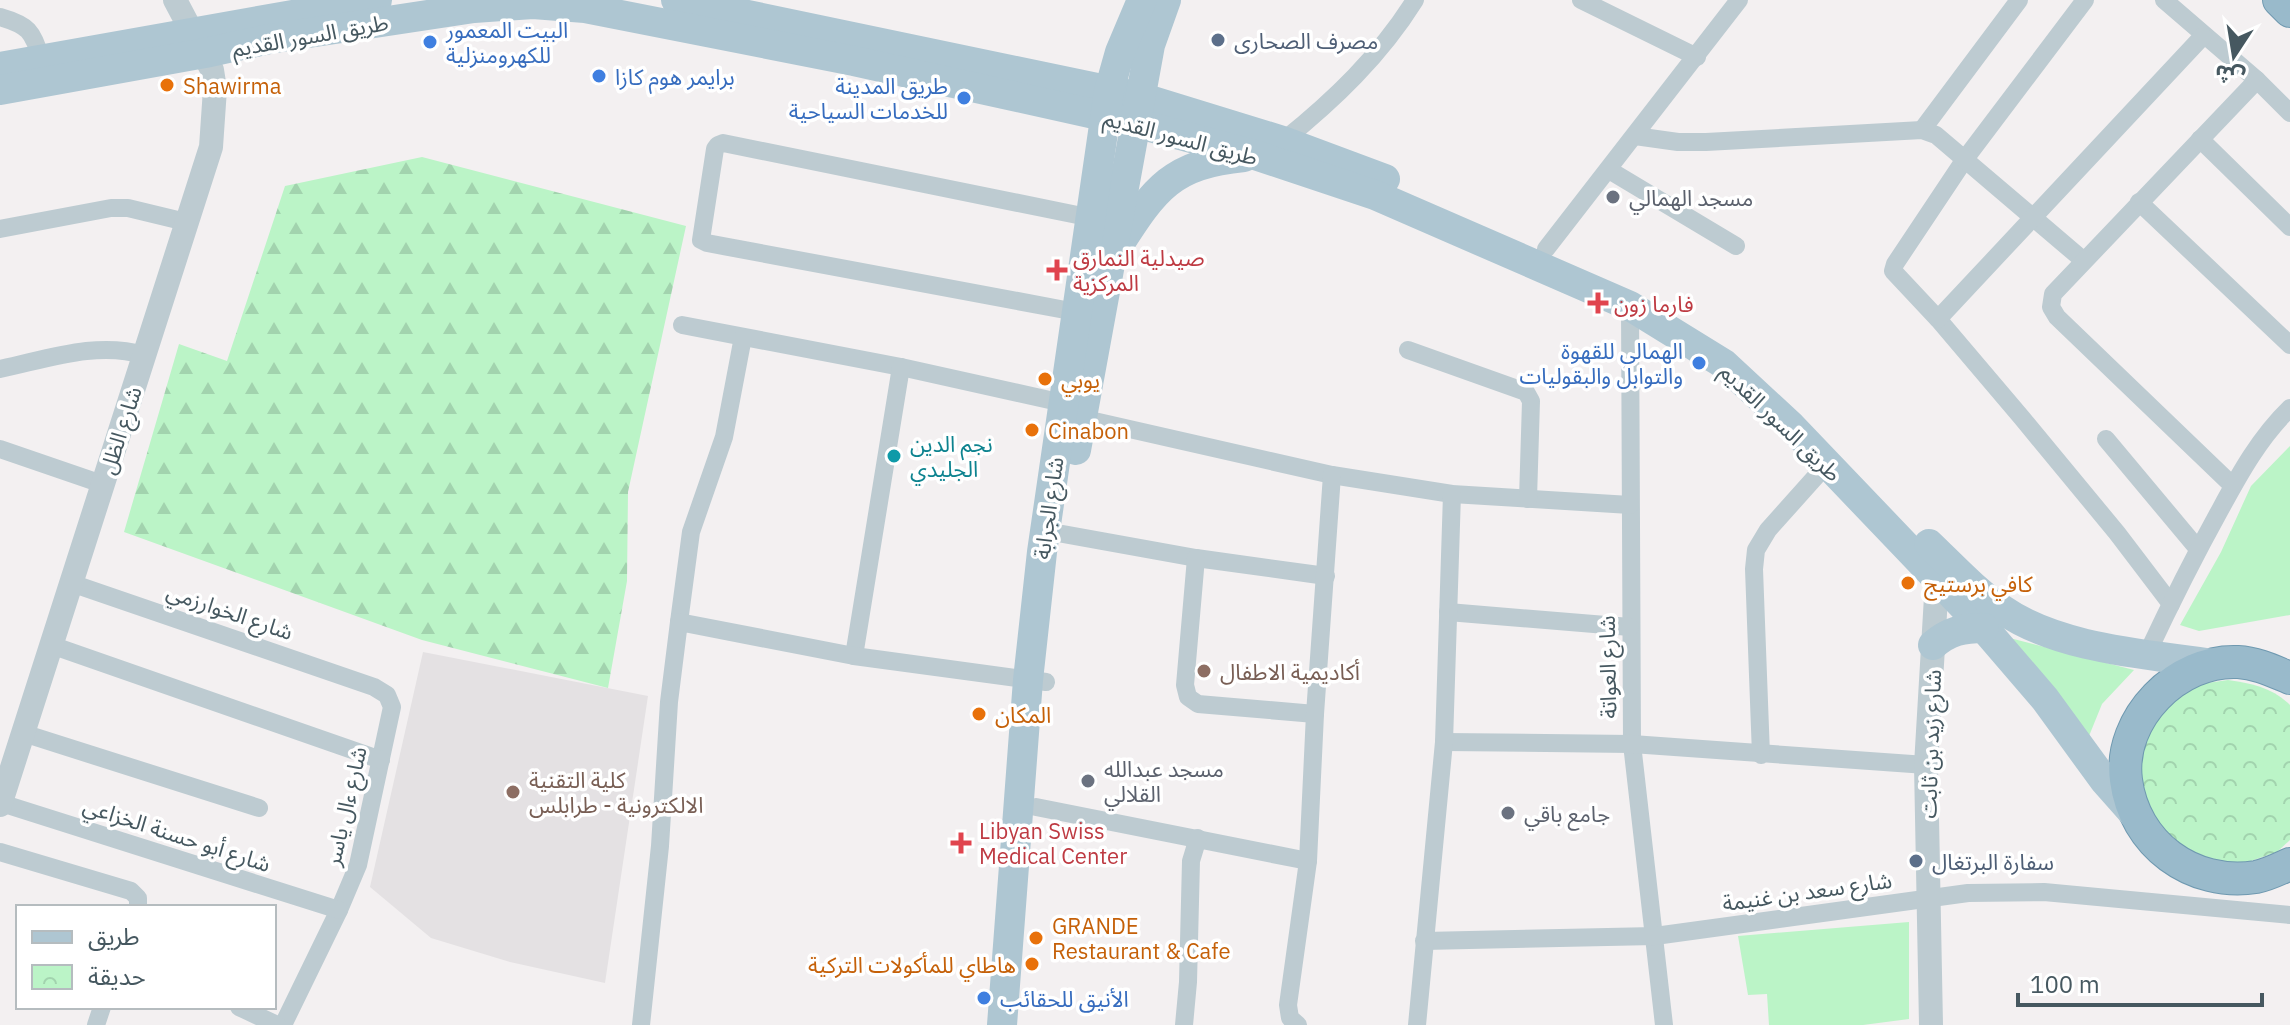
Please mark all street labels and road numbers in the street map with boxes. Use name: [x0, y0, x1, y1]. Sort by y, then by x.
street label: طريق السور القديم: [230, 7, 391, 66]
street label: طريق السور القديم: [1100, 103, 1261, 174]
street label: طريق السور القديم: [1712, 357, 1848, 490]
street label: شارع الظل: [92, 382, 151, 479]
street label: شارع الجرابة: [1026, 455, 1073, 561]
street label: شارع الخوارزمي: [162, 576, 297, 649]
street label: شارع العواتة: [1592, 615, 1625, 719]
street label: شارع زيد بن ثابت: [1913, 669, 1950, 819]
street label: شارع ءال ياسر: [317, 743, 376, 870]
street label: شارع أبو حسنة الخزاعي: [79, 790, 274, 881]
street label: شارع سعد بن غنيمة: [1720, 865, 1894, 920]

